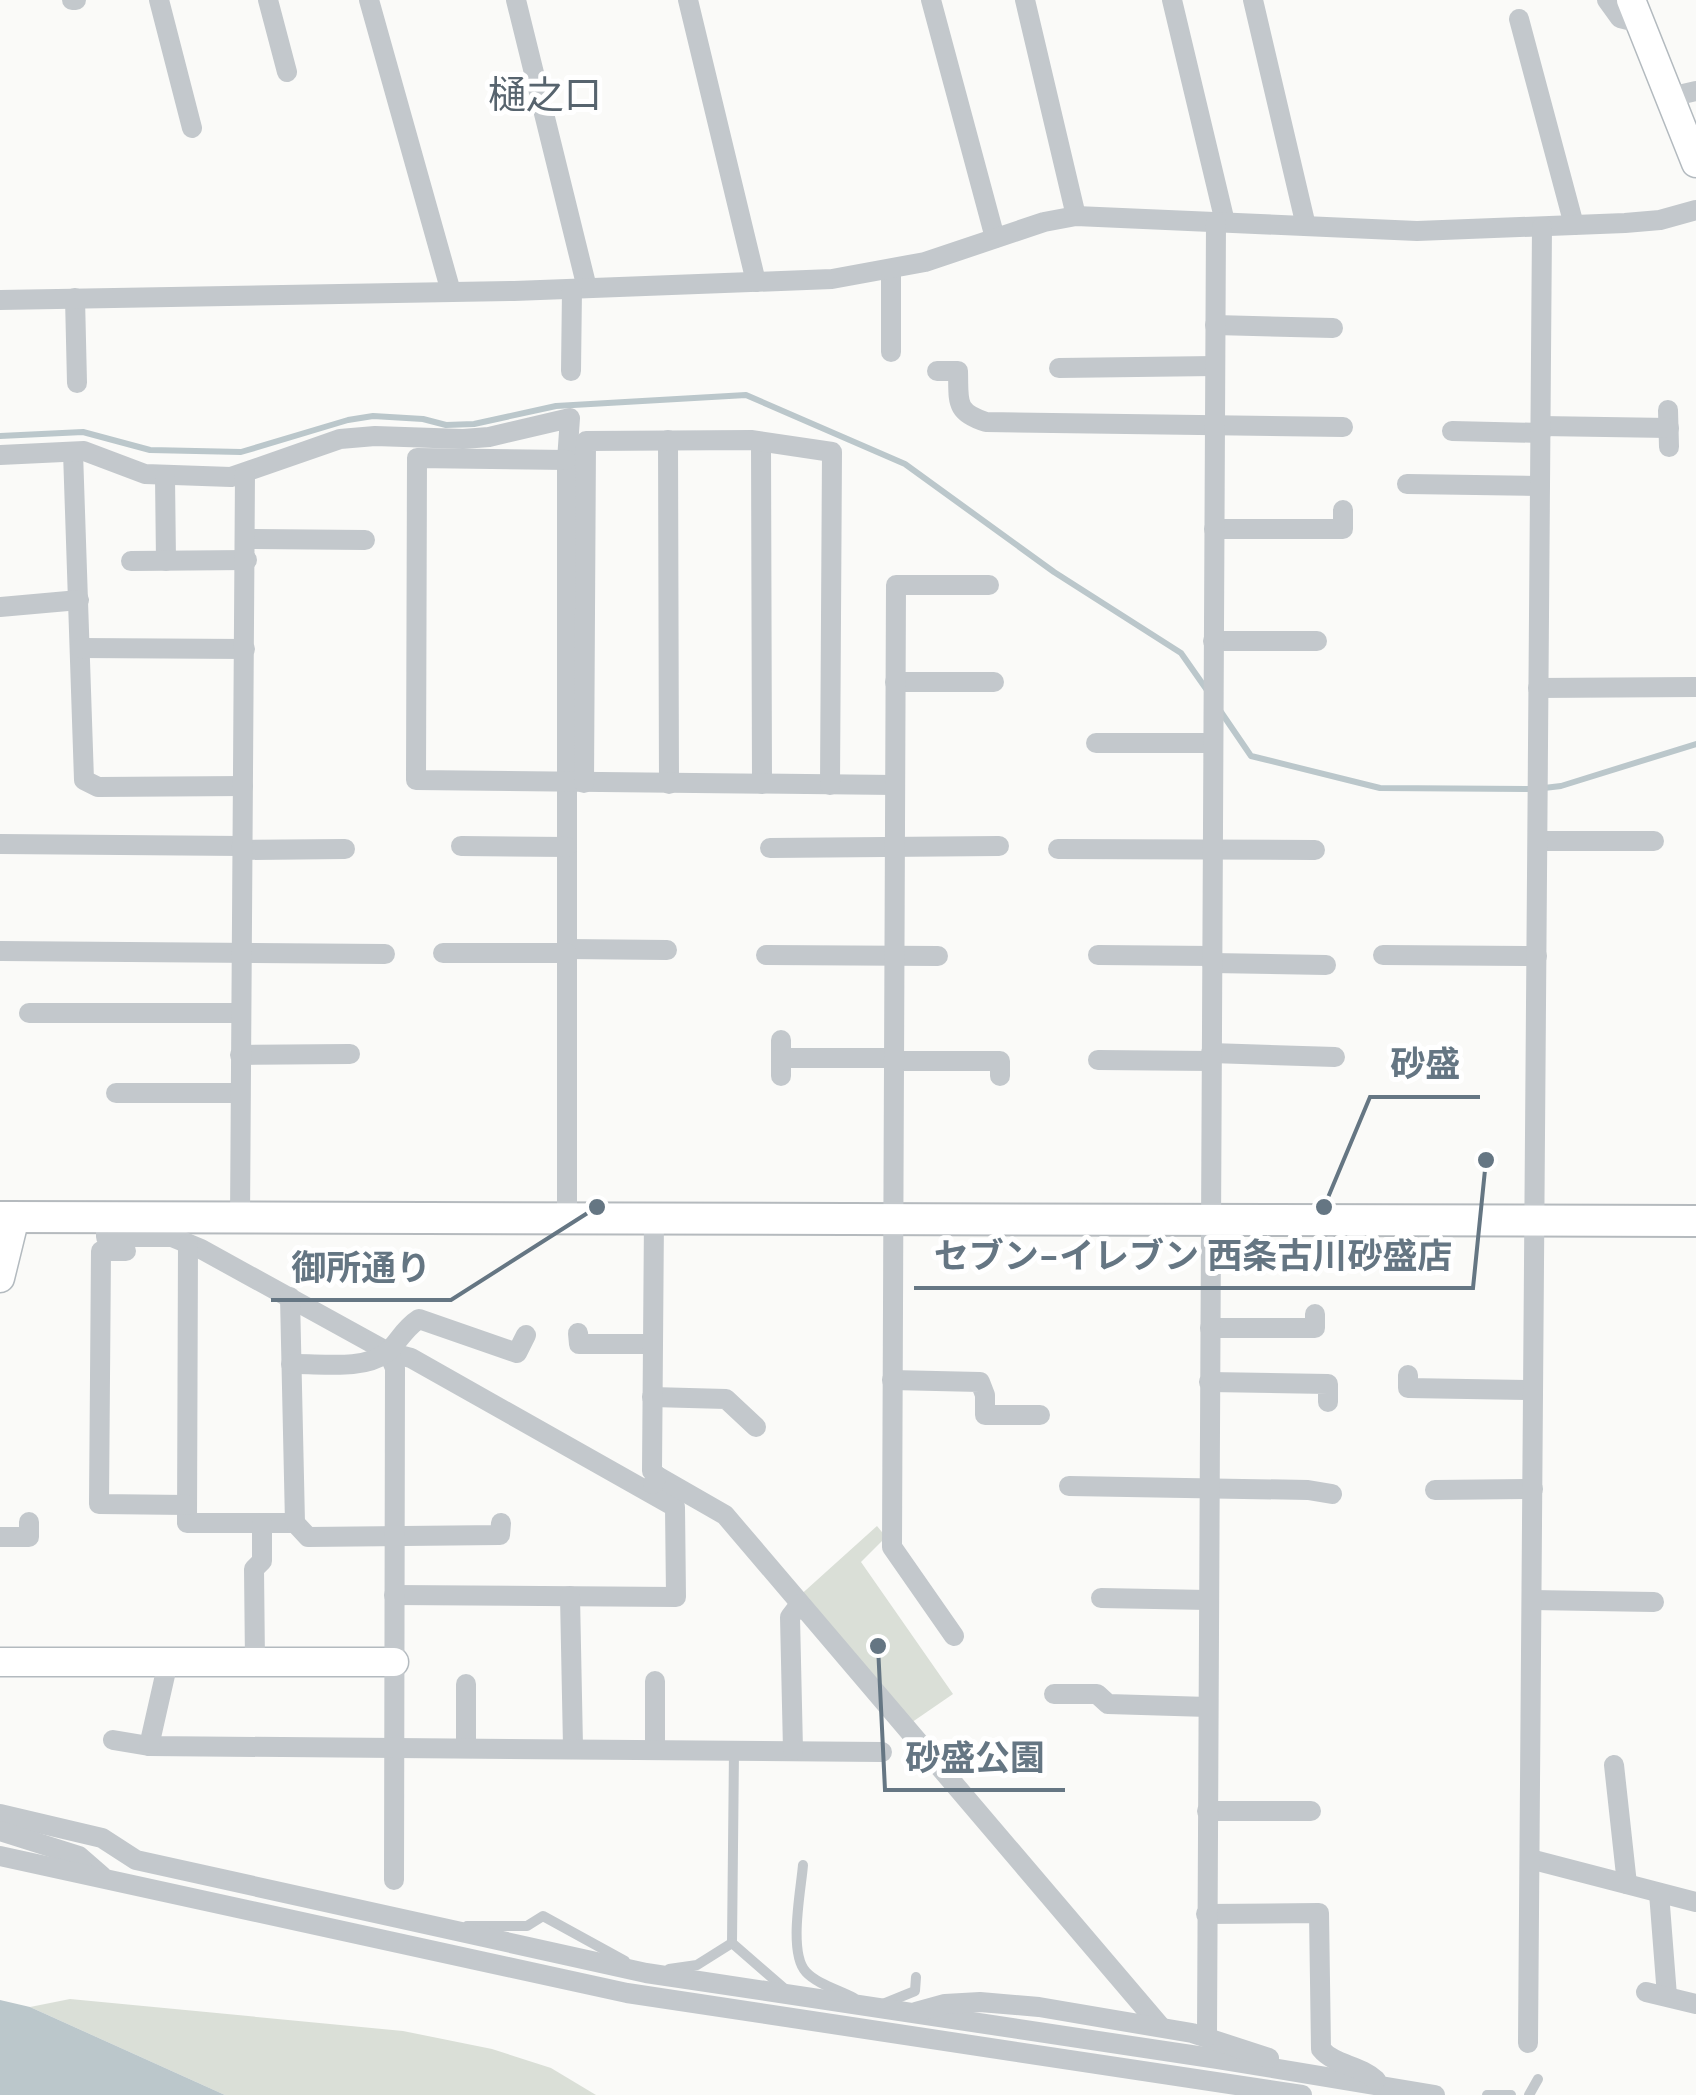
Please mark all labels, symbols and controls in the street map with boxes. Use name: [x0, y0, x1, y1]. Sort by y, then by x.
district label: 樋之口: [488, 70, 602, 120]
callout: 砂盛: [1370, 1032, 1480, 1097]
text: 砂盛: [1390, 1041, 1460, 1087]
callout: セブン-イレブン 西条古川砂盛店: [914, 1223, 1473, 1288]
text: セブン-イレブン 西条古川砂盛店: [934, 1233, 1452, 1279]
callout: 御所通り: [271, 1235, 451, 1300]
text: 御所通り: [291, 1245, 431, 1291]
callout: 砂盛公園: [885, 1725, 1065, 1790]
text: 砂盛公園: [905, 1735, 1045, 1781]

